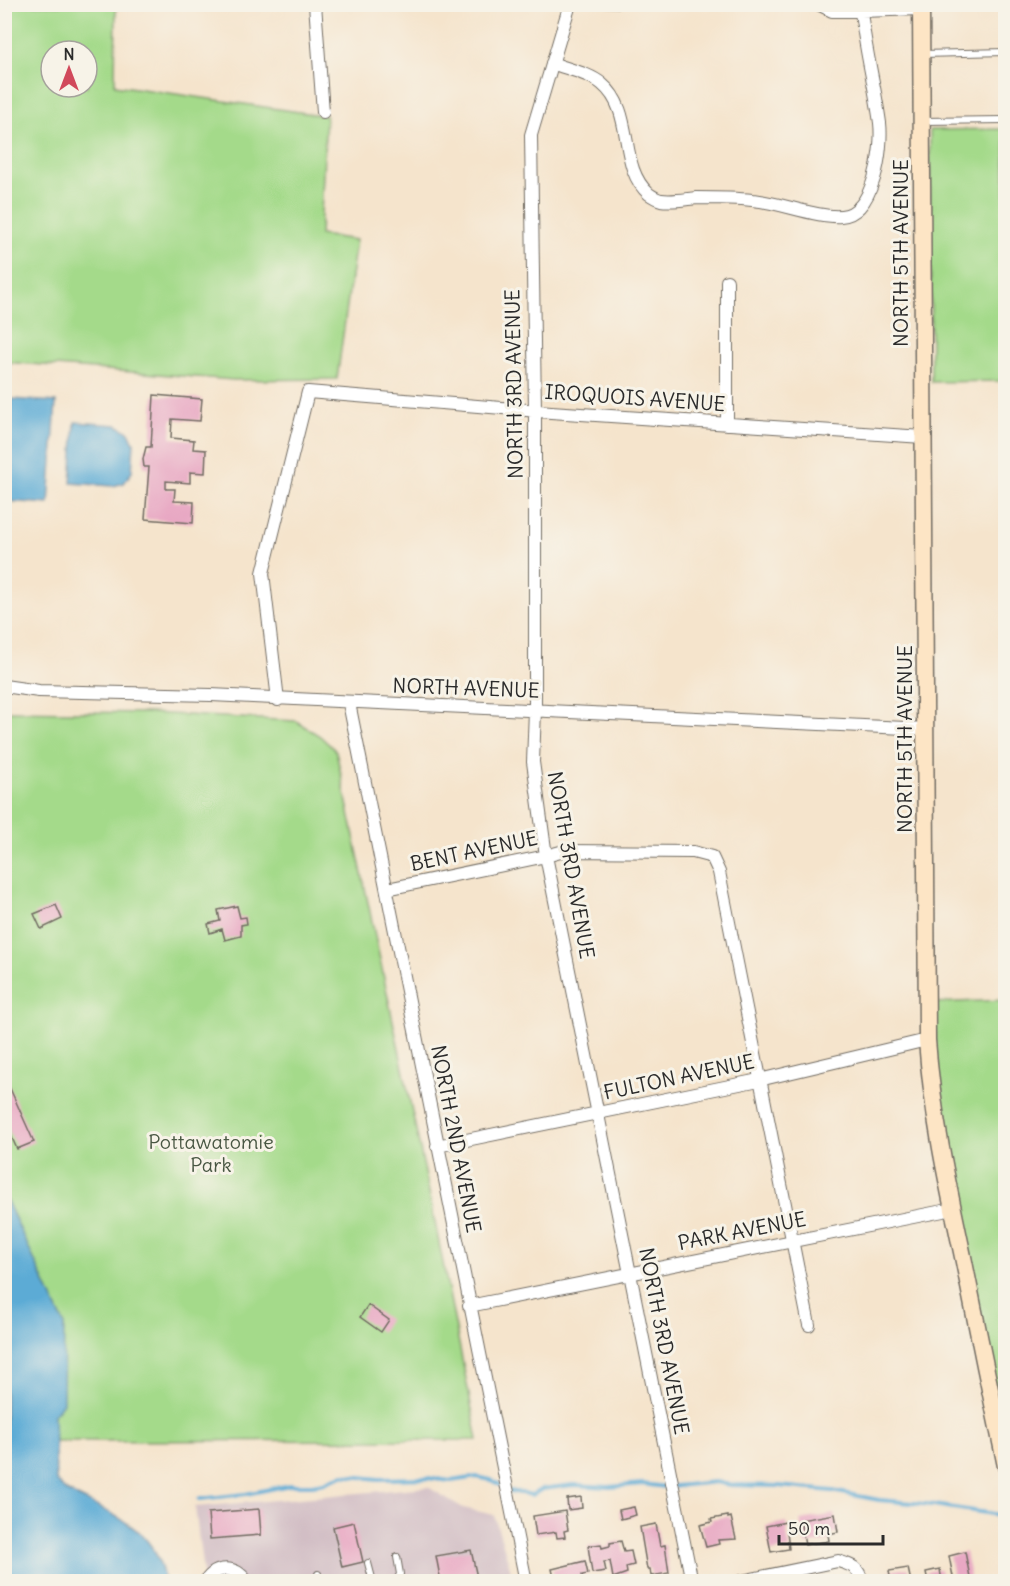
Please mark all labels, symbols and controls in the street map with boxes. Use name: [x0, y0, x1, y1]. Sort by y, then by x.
north arrow: [39, 39, 99, 99]
text: N: [63, 44, 75, 64]
street label: NORTH 5TH AVENUE: [888, 159, 913, 347]
street label: NORTH 3RD AVENUE: [499, 289, 528, 479]
street label: IROQUOIS AVENUE: [544, 379, 726, 416]
street label: NORTH 5TH AVENUE: [892, 645, 917, 833]
street label: NORTH AVENUE: [392, 672, 540, 703]
street label: NORTH 3RD AVENUE: [543, 769, 600, 961]
street label: BENT AVENUE: [408, 825, 540, 876]
street label: NORTH 2ND AVENUE: [426, 1043, 487, 1235]
street label: FULTON AVENUE: [601, 1048, 757, 1105]
park label: Pottawatomie Park: [148, 1129, 274, 1177]
street label: PARK AVENUE: [676, 1206, 808, 1255]
street label: NORTH 3RD AVENUE: [634, 1245, 695, 1436]
scale bar: [779, 1508, 882, 1546]
text: 50 m: [788, 1517, 830, 1540]

